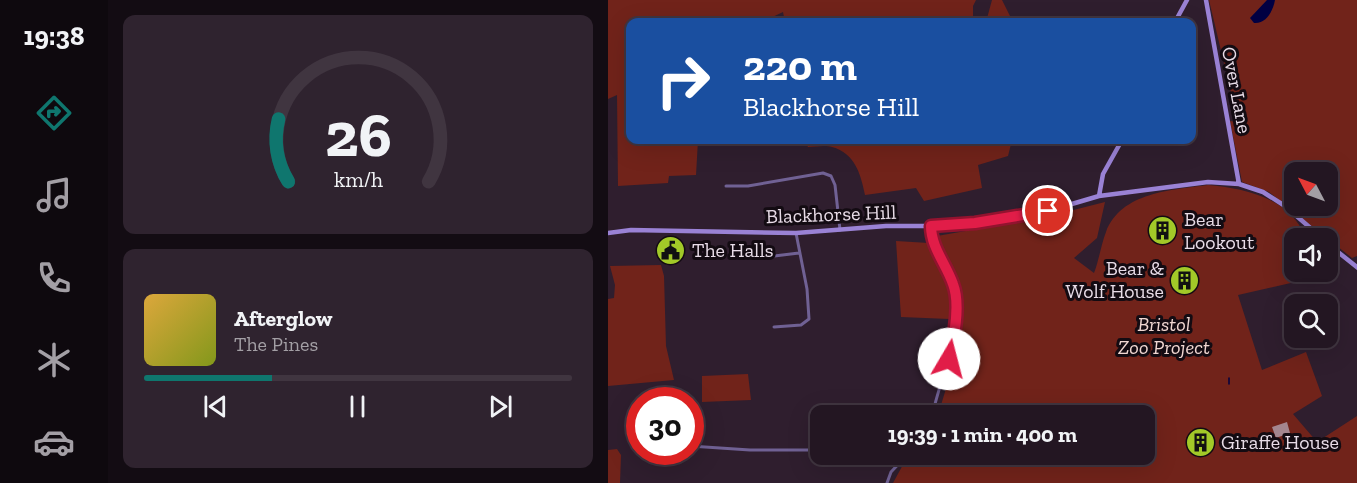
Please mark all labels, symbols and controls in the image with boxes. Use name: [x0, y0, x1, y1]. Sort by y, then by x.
text: 19:38: [24, 20, 85, 52]
text: 220 m: [743, 40, 857, 91]
icon: right: [644, 42, 722, 120]
street label: Over Lane: [1217, 45, 1257, 135]
text: Blackhorse Hill: [743, 91, 919, 123]
icon: directions: [33, 92, 75, 134]
text: 26: [325, 97, 391, 172]
north arrow: [1284, 162, 1338, 216]
map controls: [1284, 162, 1338, 348]
text: km/h: [334, 167, 382, 192]
icon: music: [33, 174, 75, 216]
pin: [1022, 185, 1073, 236]
icon: arrive: [1031, 194, 1064, 227]
street label: Blackhorse Hill: [765, 200, 897, 228]
place label: Bear Lookout: [1184, 207, 1255, 254]
building icon: Bear Lookout: [1147, 214, 1179, 246]
button: sound: [1284, 228, 1338, 282]
public building icon: The Halls: [655, 234, 687, 266]
place label: The Halls: [692, 238, 774, 262]
place label: Bear & Wolf House: [1065, 256, 1164, 303]
icon: phone: [33, 257, 75, 299]
building icon: Bear & Wolf House: [1169, 264, 1201, 296]
button: search: [1284, 294, 1338, 348]
text: Afterglow: [234, 305, 332, 332]
park label: Bristol Zoo Project: [1118, 312, 1210, 359]
position arrow: [917, 327, 981, 391]
text: The Pines: [234, 332, 318, 356]
icon: climate: [33, 339, 75, 381]
speed limit sign: 30: [626, 387, 704, 465]
icon: previous: [199, 390, 232, 423]
icon: pause: [341, 390, 374, 423]
icon: next: [484, 390, 517, 423]
icon: car: [33, 421, 75, 463]
text: 19:39 · 1 min · 400 m: [888, 421, 1077, 448]
building icon: Giraffe House: [1184, 426, 1216, 458]
place label: Giraffe House: [1221, 430, 1339, 454]

